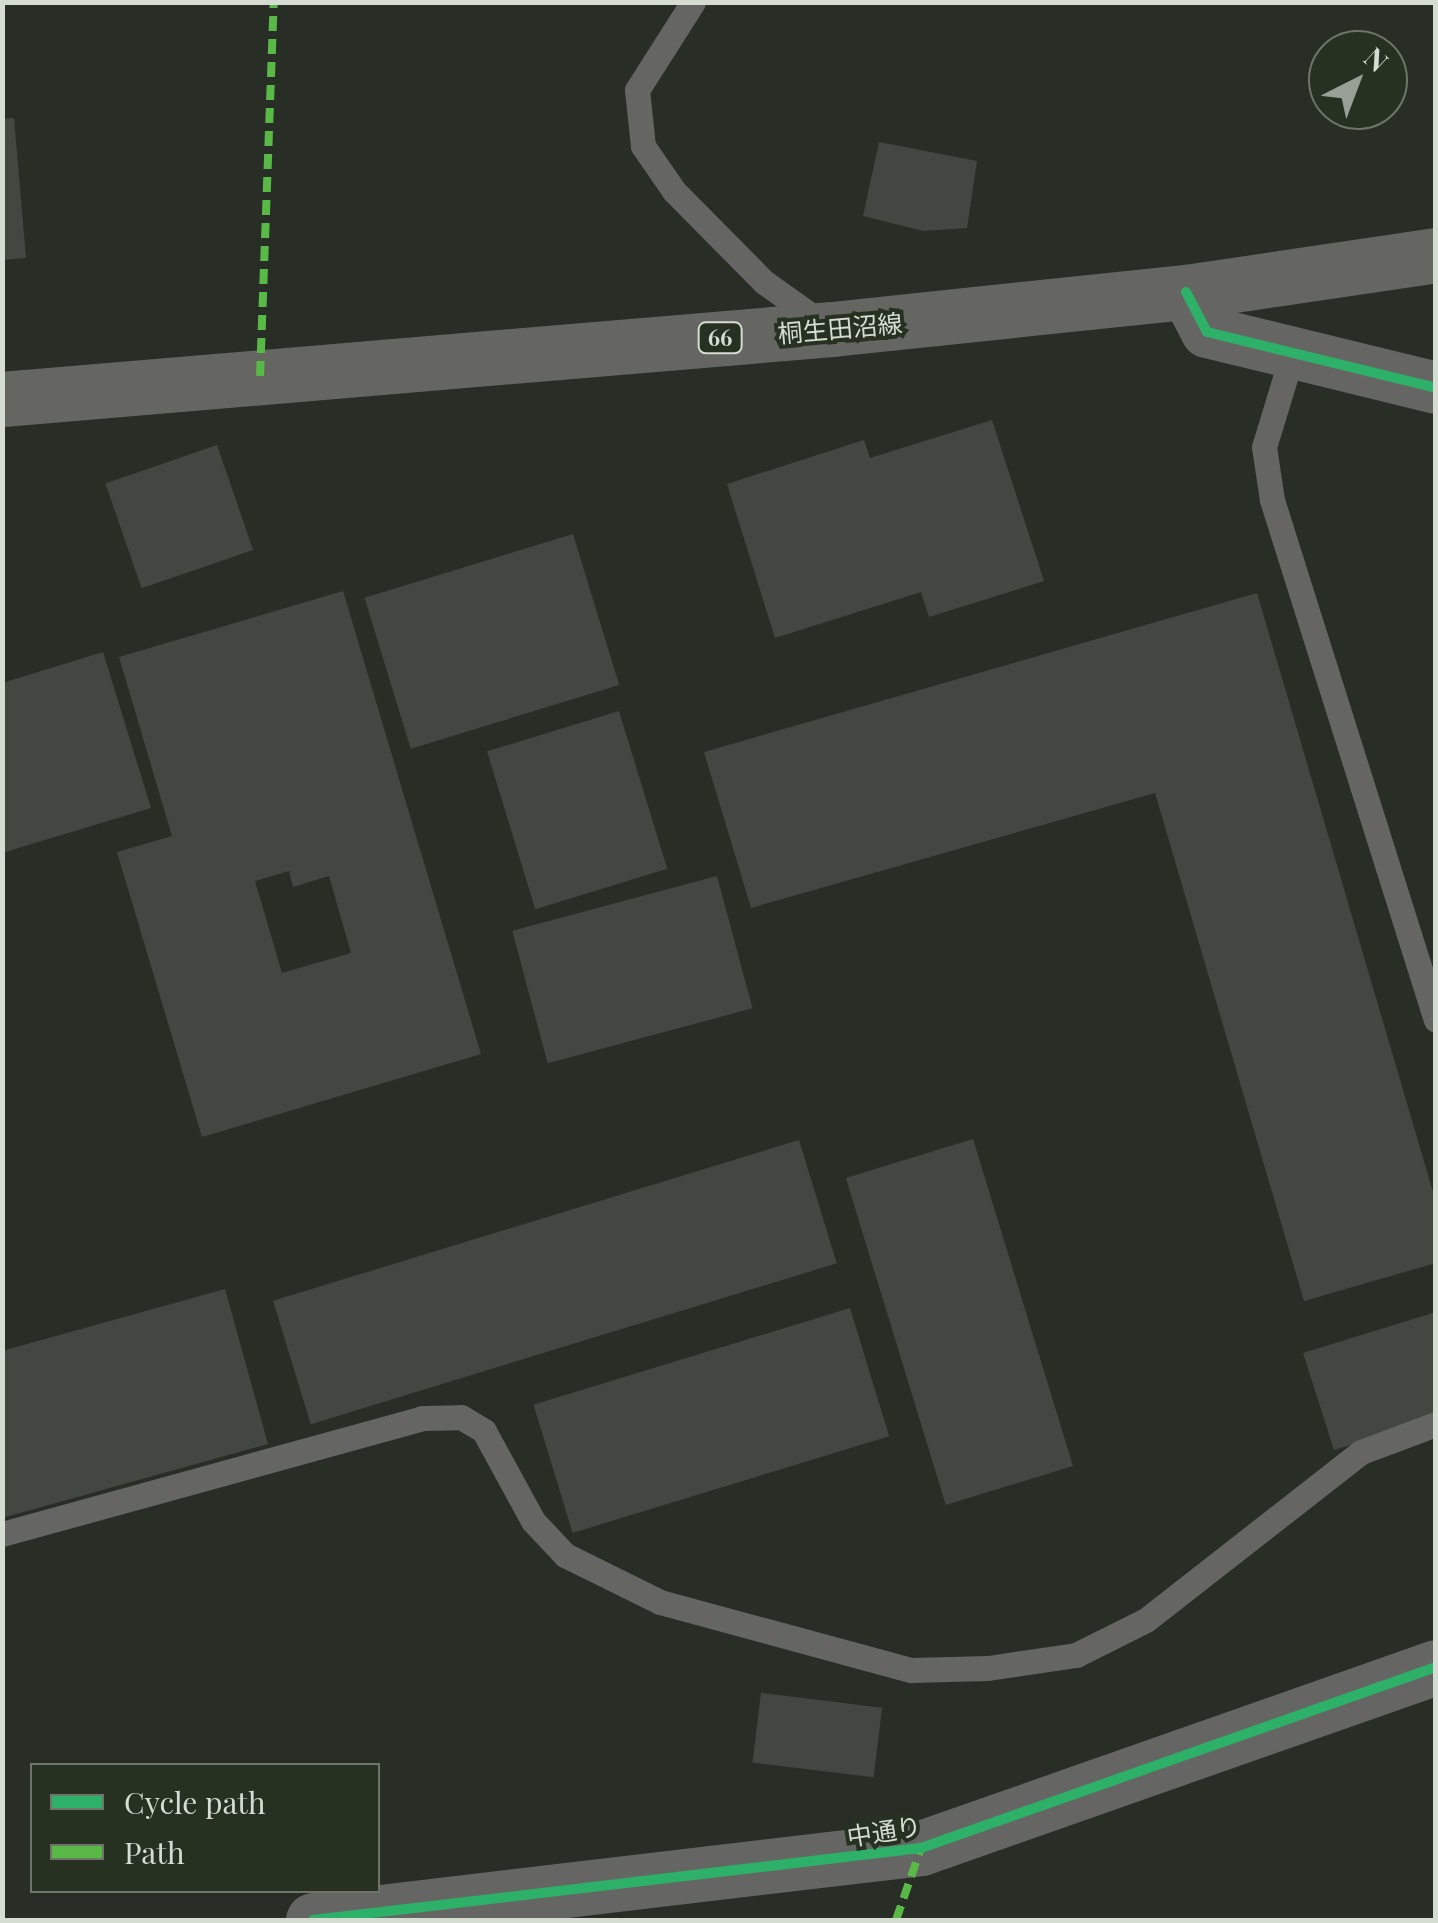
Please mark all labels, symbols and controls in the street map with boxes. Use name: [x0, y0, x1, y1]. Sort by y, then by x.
north arrow: [1308, 30, 1408, 130]
text: N: [1357, 38, 1397, 79]
street label: 桐生田沼線: [776, 308, 904, 348]
road number: 66: [698, 321, 742, 355]
legend: [30, 1763, 380, 1893]
text: Cycle path: [124, 1782, 266, 1822]
street label: 中通り: [845, 1810, 923, 1852]
text: Path: [124, 1832, 185, 1872]

